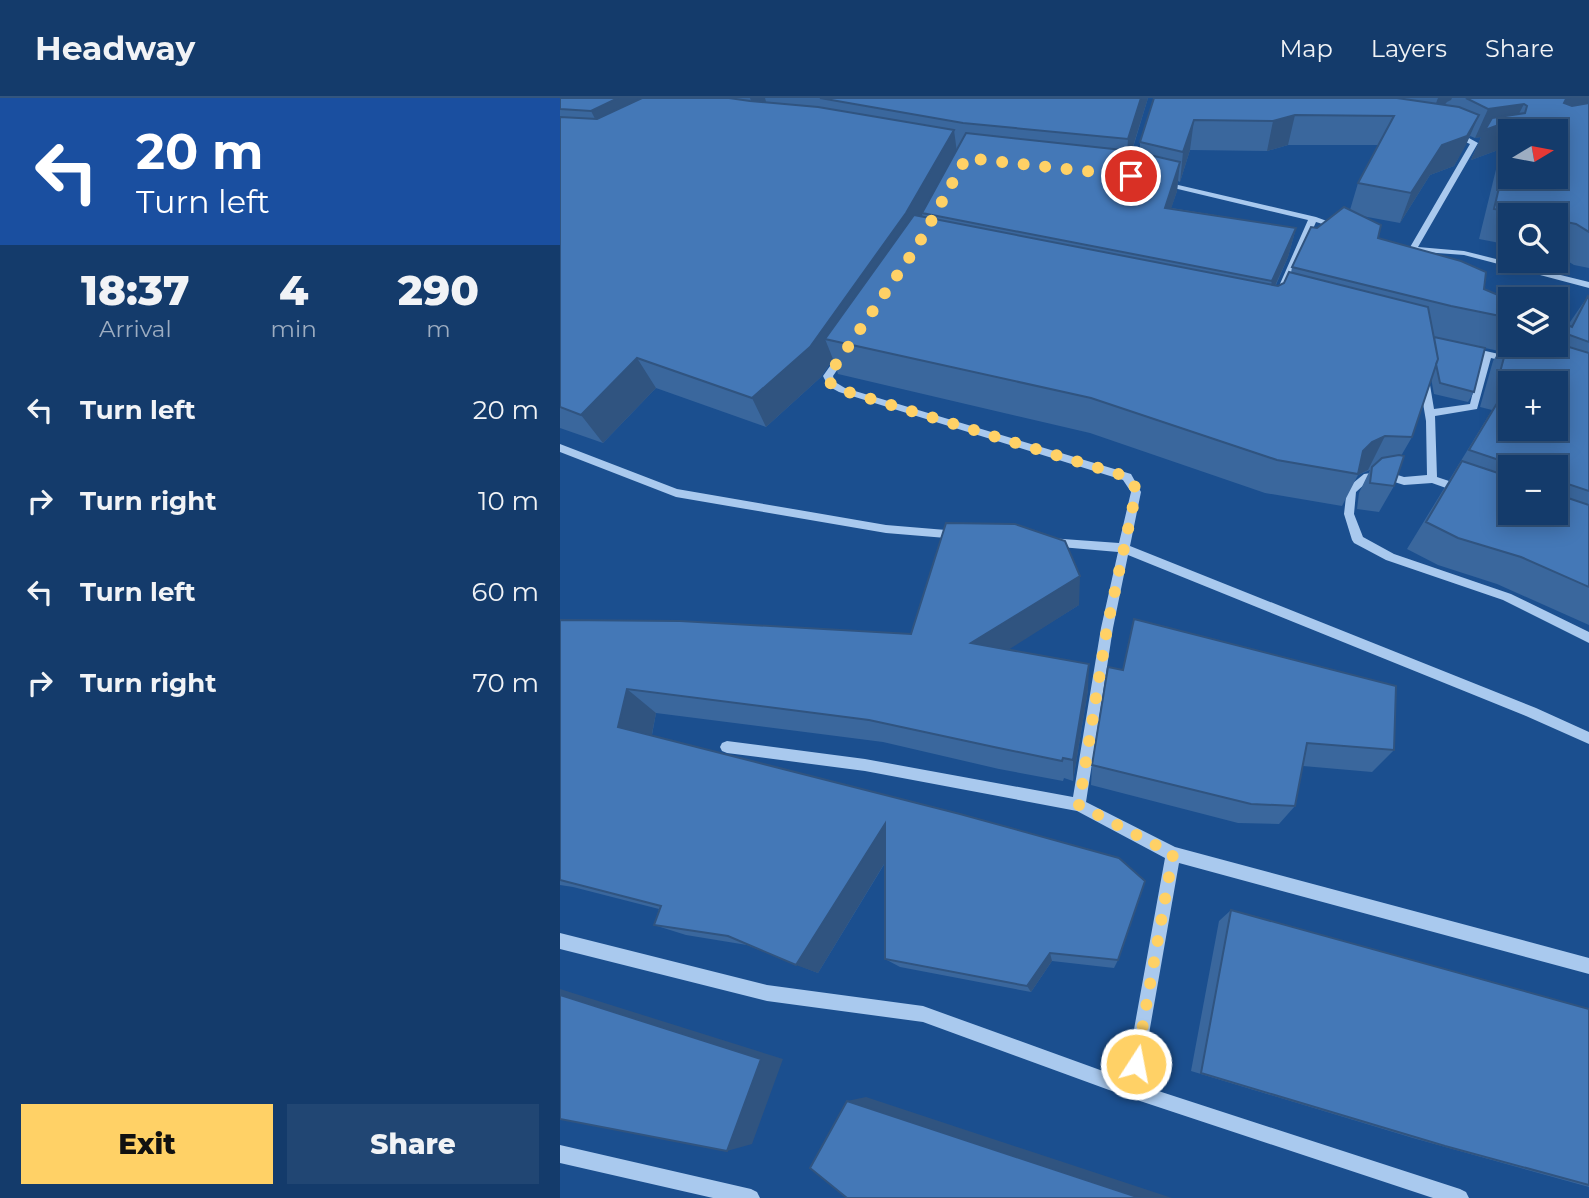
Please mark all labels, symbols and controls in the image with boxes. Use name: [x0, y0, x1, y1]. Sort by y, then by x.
text: Headway: [35, 28, 195, 68]
text: Map: [1279, 34, 1333, 63]
text: Layers: [1371, 34, 1447, 63]
text: Share: [1485, 34, 1554, 63]
north arrow: [1498, 119, 1568, 189]
map controls: [1498, 119, 1568, 525]
text: 20 m: [136, 122, 263, 181]
icon: left: [21, 126, 112, 217]
pin: [1101, 146, 1161, 206]
icon: arrive: [1112, 157, 1150, 195]
text: Turn left: [136, 182, 270, 221]
button: search: [1498, 203, 1568, 273]
text: 18:37: [81, 264, 190, 316]
text: 4: [279, 264, 308, 316]
text: 290: [398, 264, 479, 316]
button: layers: [1498, 287, 1568, 357]
text: Arrival: [99, 315, 172, 343]
text: min: [271, 315, 317, 343]
text: m: [426, 315, 451, 343]
button: +: [1498, 371, 1568, 441]
icon: left: [21, 391, 59, 429]
text: Turn left: [80, 394, 196, 426]
text: 20 m: [473, 394, 539, 426]
button: −: [1498, 455, 1568, 525]
icon: right: [21, 482, 59, 520]
text: Turn right: [80, 485, 216, 517]
text: 10 m: [478, 485, 539, 517]
icon: left: [21, 573, 59, 611]
text: Turn left: [80, 576, 196, 608]
text: 60 m: [472, 576, 539, 608]
icon: right: [21, 664, 59, 702]
text: Turn right: [80, 667, 216, 699]
text: 70 m: [473, 667, 539, 699]
position arrow: [1099, 1027, 1173, 1101]
button: Exit: [21, 1104, 273, 1184]
button: Share: [287, 1104, 539, 1184]

